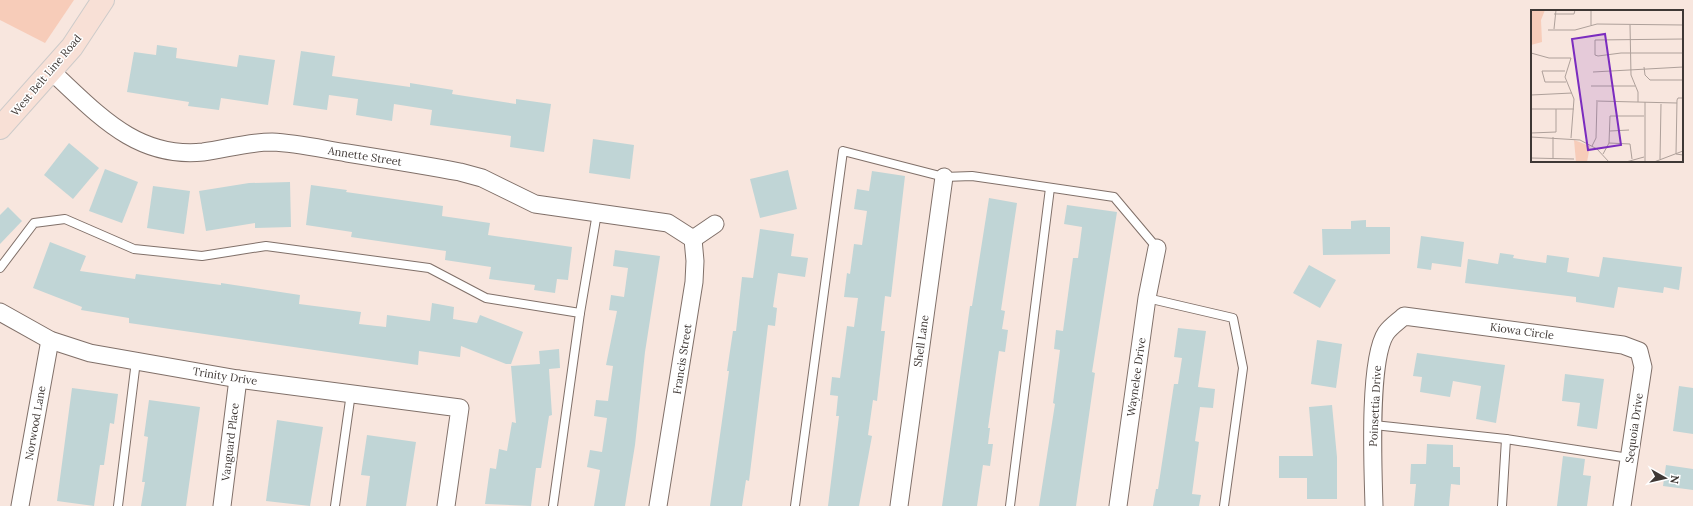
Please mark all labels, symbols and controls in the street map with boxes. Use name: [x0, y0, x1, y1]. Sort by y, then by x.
inset map: [1531, 10, 1683, 162]
street label: West Belt Line Road: [8, 31, 84, 119]
street label: Annette Street: [326, 143, 404, 169]
street label: Shell Lane: [910, 314, 932, 368]
street label: Kiowa Circle: [1489, 320, 1555, 342]
street label: Francis Street: [670, 322, 695, 395]
street label: Waynelee Drive: [1124, 336, 1148, 417]
street label: Trinity Drive: [192, 364, 258, 388]
street label: Poinsettia Drive: [1366, 365, 1384, 447]
street label: Norwood Lane: [22, 385, 48, 461]
street label: Sequoia Drive: [1622, 392, 1646, 464]
street label: Vanguard Place: [218, 402, 242, 483]
north arrow: [1645, 458, 1685, 498]
text: N: [1667, 474, 1682, 485]

